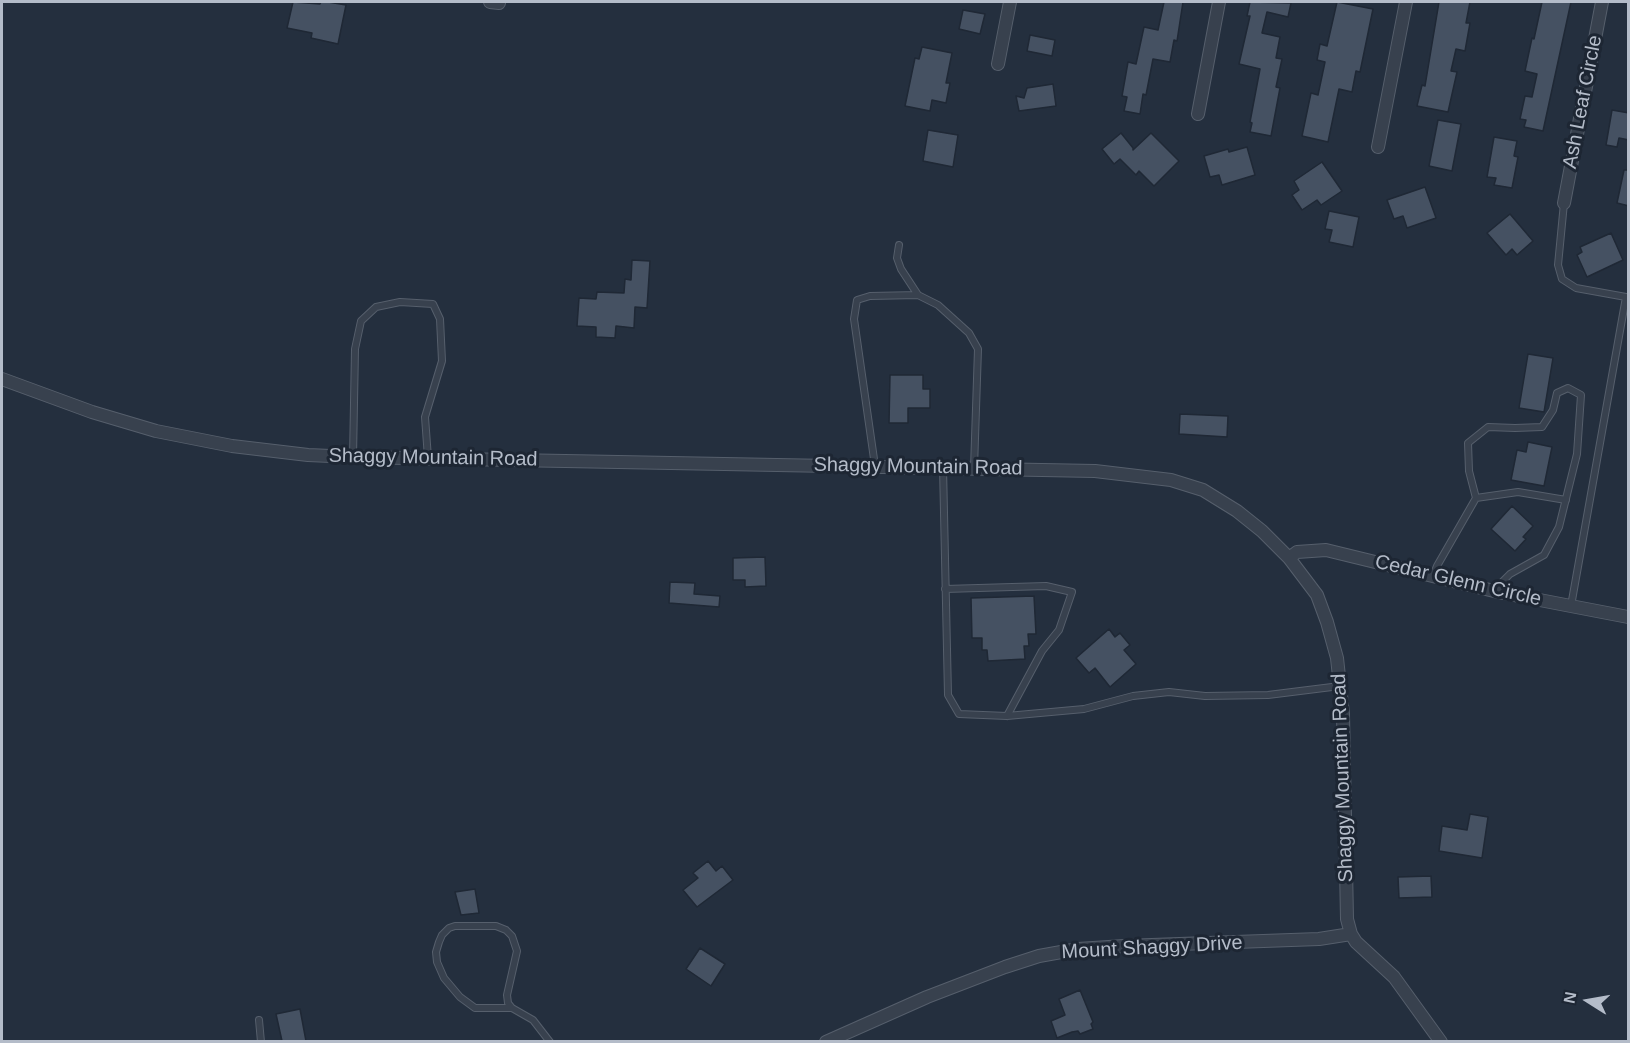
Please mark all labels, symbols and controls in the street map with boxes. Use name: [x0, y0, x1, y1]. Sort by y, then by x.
street label: Ash Leaf Circle: [1558, 33, 1608, 171]
street label: Shaggy Mountain Road: [328, 444, 538, 472]
street label: Shaggy Mountain Road: [813, 453, 1023, 481]
street label: Cedar Glenn Circle: [1372, 550, 1544, 612]
street label: Shaggy Mountain Road: [1327, 673, 1359, 883]
street label: Mount Shaggy Drive: [1061, 931, 1243, 965]
north arrow: [1558, 971, 1618, 1031]
text: N: [1560, 990, 1579, 1005]

